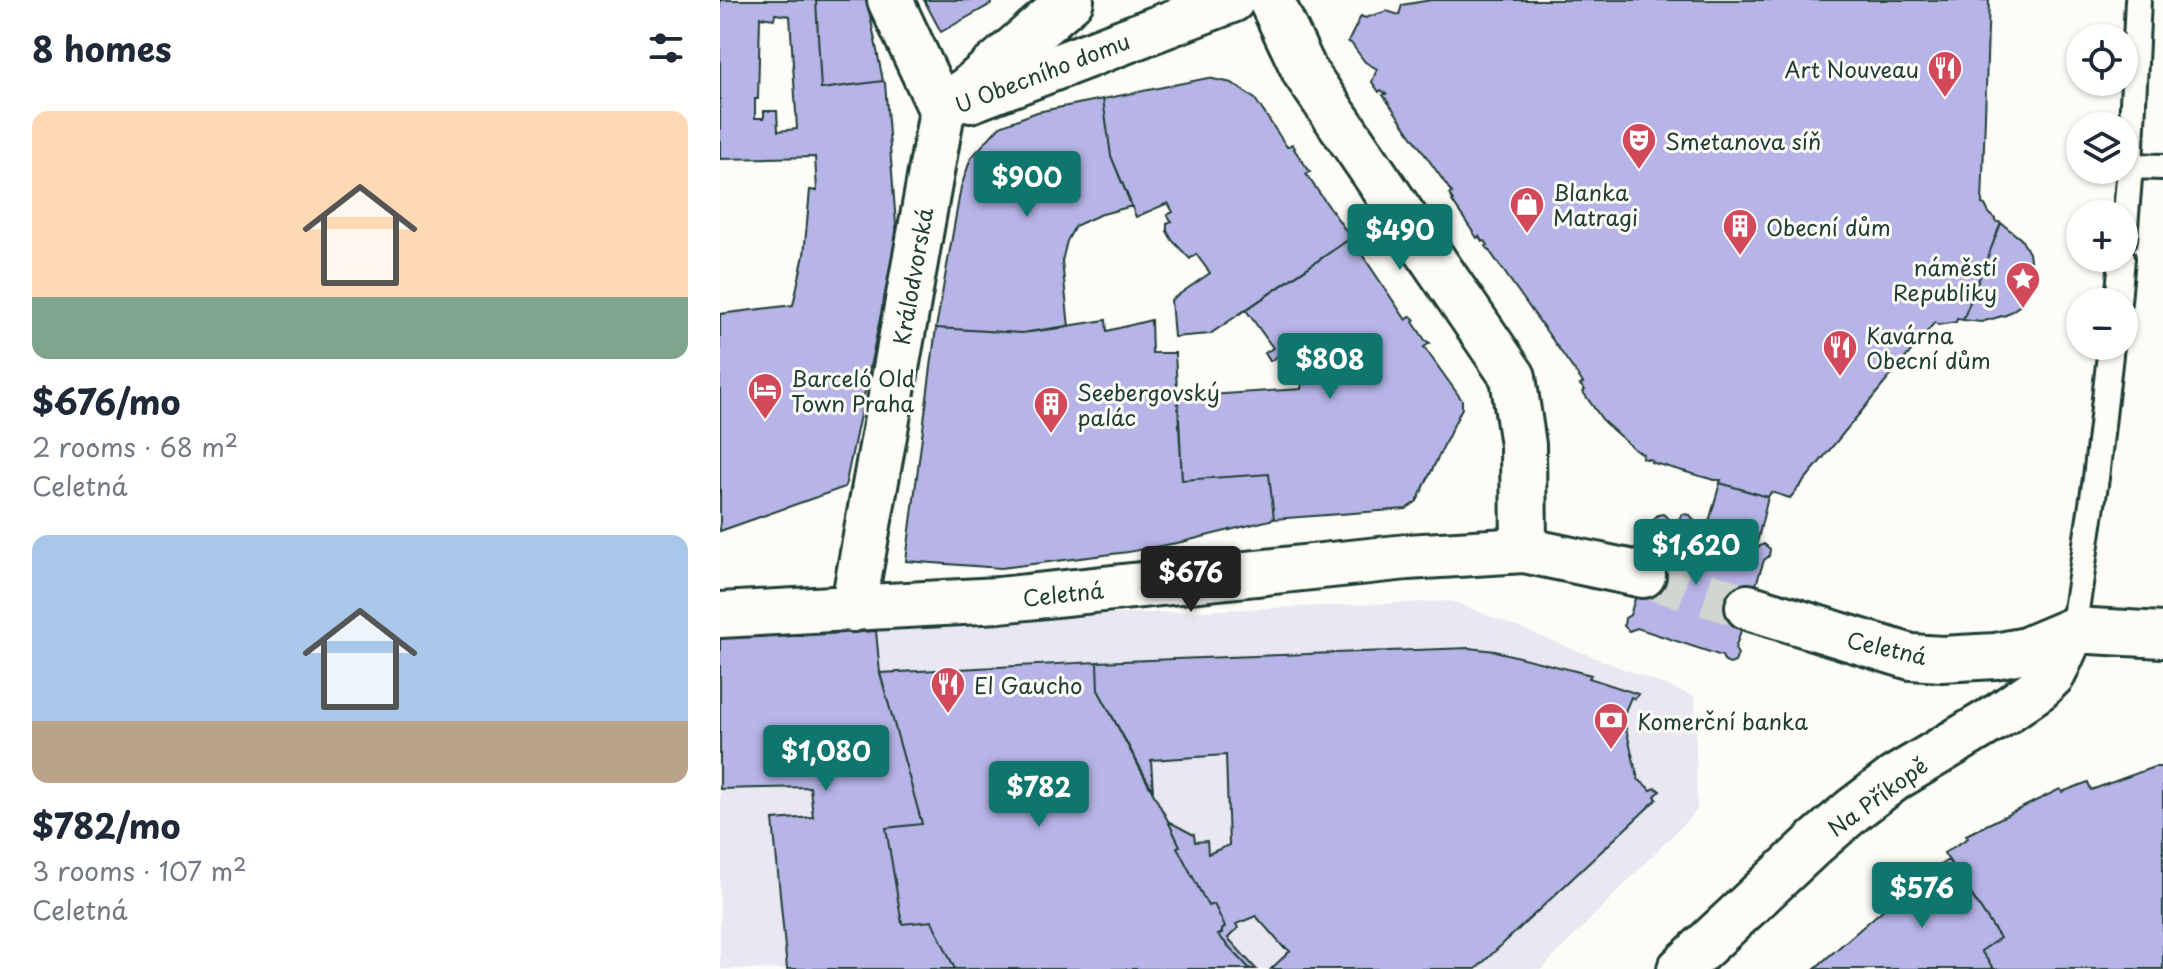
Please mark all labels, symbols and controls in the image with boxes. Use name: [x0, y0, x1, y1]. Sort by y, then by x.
text: 8 homes: [32, 22, 172, 74]
street label: U Obecního domu: [950, 23, 1134, 121]
map controls: [2066, 24, 2138, 360]
button: locate: [2066, 24, 2138, 96]
icon: filters: [644, 26, 688, 70]
restaurant icon: Art Nouveau: [1926, 49, 1964, 99]
place label: Art Nouveau: [1785, 52, 1919, 85]
button: layers: [2066, 112, 2138, 184]
theatre icon: Smetanova síň: [1620, 121, 1658, 171]
place label: Smetanova síň: [1665, 124, 1821, 157]
pin: $900: [980, 151, 1074, 219]
text: $900: [992, 157, 1062, 196]
icon: home: [288, 163, 432, 307]
place label: Blanka Matragi: [1553, 175, 1638, 233]
shop icon: Blanka Matragi: [1508, 185, 1546, 235]
button: +: [2066, 200, 2138, 272]
pin: $490: [1353, 204, 1447, 272]
street label: Králodvorská: [884, 205, 940, 347]
building icon: Obecní dům: [1721, 207, 1759, 257]
text: $490: [1365, 210, 1435, 249]
place label: Obecní dům: [1766, 210, 1891, 243]
place label: náměstí Republiky: [1893, 250, 1998, 308]
place icon: náměstí Republiky: [2004, 260, 2042, 310]
button: −: [2066, 288, 2138, 360]
place label: Kavárna Obecní dům: [1866, 318, 1991, 376]
restaurant icon: Kavárna Obecní dům: [1821, 328, 1859, 378]
pin: $808: [1283, 333, 1377, 401]
text: $808: [1296, 339, 1364, 378]
place label: Barceló Old Town Praha: [791, 361, 915, 419]
hotel icon: Barceló Old Town Praha: [746, 371, 784, 421]
text: $676/mo: [32, 375, 181, 427]
place label: Seebergovský palác: [1077, 375, 1220, 433]
building icon: Seebergovský palác: [1032, 385, 1070, 435]
text: 2 rooms · 68 m²: [32, 427, 238, 466]
text: Celetná: [32, 466, 128, 505]
pin: $1,620: [1631, 519, 1761, 587]
text: $1,620: [1652, 525, 1740, 564]
pin: $676: [1144, 546, 1238, 614]
text: $676: [1159, 552, 1223, 591]
street label: Celetná: [1021, 572, 1105, 614]
icon: home: [288, 587, 432, 731]
street label: Celetná: [1844, 622, 1930, 672]
restaurant icon: El Gaucho: [929, 665, 967, 715]
place label: El Gaucho: [974, 668, 1082, 701]
bank icon: Komerční banka: [1592, 701, 1630, 751]
place label: Komerční banka: [1637, 704, 1808, 737]
pin: $1,080: [761, 725, 891, 793]
text: $1,080: [781, 731, 871, 770]
street label: Na Příkopě: [1820, 748, 1934, 844]
pin: $782: [992, 761, 1086, 829]
text: $782: [1007, 767, 1071, 806]
text: $782/mo: [32, 799, 180, 851]
text: 3 rooms · 107 m²: [32, 851, 247, 890]
pin: $576: [1875, 862, 1969, 930]
text: $576: [1890, 868, 1954, 907]
text: Celetná: [32, 890, 128, 929]

